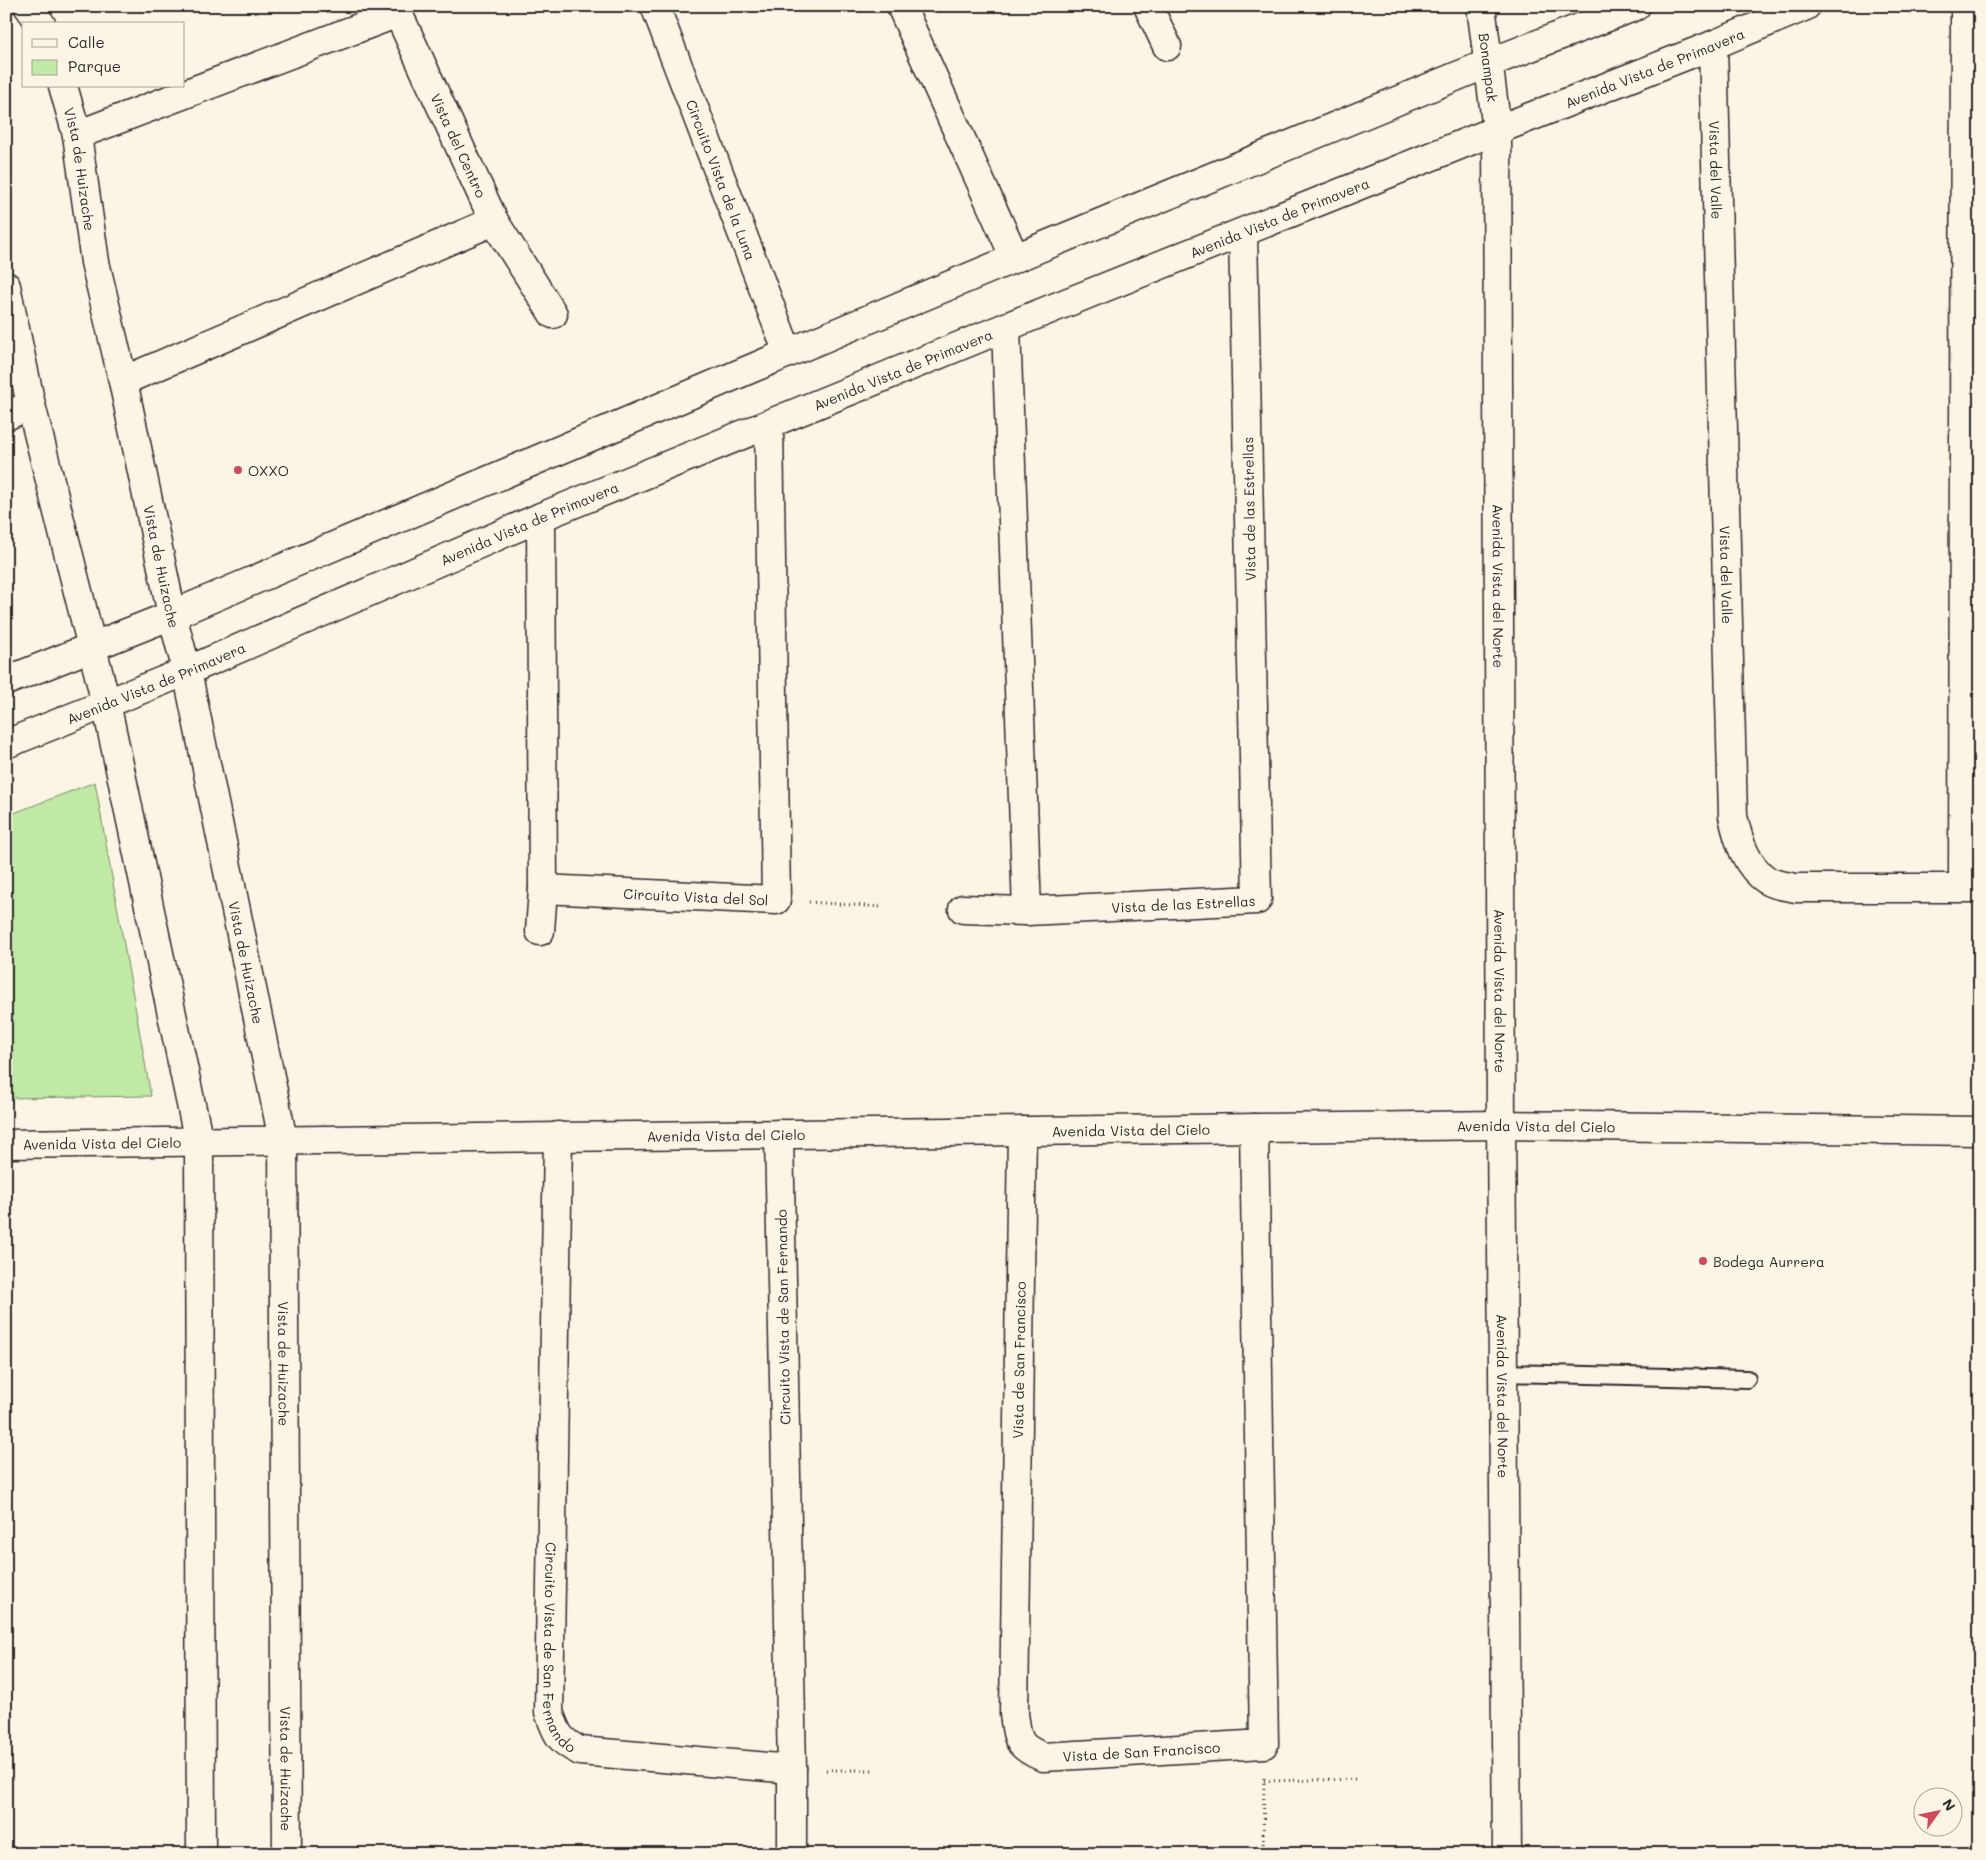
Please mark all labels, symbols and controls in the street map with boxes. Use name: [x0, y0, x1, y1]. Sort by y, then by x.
legend: [22, 22, 185, 88]
street label: Avenida Vista de Primavera: [1562, 23, 1747, 112]
text: Calle: [68, 32, 105, 52]
street label: Bonampak: [1475, 32, 1503, 103]
text: Parque: [68, 56, 121, 76]
street label: Vista del Centro: [427, 90, 491, 200]
street label: Circuito Vista de la Luna: [682, 97, 761, 263]
street label: Vista de Huizache: [60, 105, 100, 232]
street label: Vista del Valle: [1705, 120, 1727, 219]
street label: Avenida Vista de Primavera: [1187, 173, 1372, 262]
street label: Avenida Vista de Primavera: [810, 324, 995, 414]
street label: Vista de las Estrellas: [1238, 437, 1260, 581]
place label: OXXO: [248, 461, 289, 480]
marker: OXXO: [232, 464, 244, 476]
street label: Avenida Vista de Primavera: [437, 477, 621, 569]
street label: Vista de Huizache: [140, 503, 185, 630]
street label: Avenida Vista del Norte: [1489, 504, 1509, 668]
street label: Vista del Valle: [1716, 525, 1738, 624]
street label: Avenida Vista de Primavera: [64, 637, 248, 728]
street label: Circuito Vista del Sol: [623, 883, 769, 909]
street label: Vista de las Estrellas: [1111, 891, 1256, 916]
street label: Vista de Huizache: [225, 899, 268, 1025]
street label: Avenida Vista del Norte: [1491, 909, 1510, 1073]
street label: Avenida Vista del Cielo: [1457, 1115, 1615, 1136]
street label: Avenida Vista del Cielo: [1052, 1119, 1210, 1140]
street label: Avenida Vista del Cielo: [647, 1124, 805, 1145]
street label: Avenida Vista del Cielo: [23, 1132, 181, 1153]
street label: Circuito Vista de San Fernando: [772, 1209, 794, 1425]
place label: Bodega Aurrera: [1713, 1252, 1825, 1271]
marker: Bodega Aurrera: [1697, 1255, 1709, 1267]
street label: Vista de San Francisco: [1008, 1281, 1030, 1439]
street label: Vista de Huizache: [274, 1301, 294, 1426]
street label: Avenida Vista del Norte: [1493, 1314, 1513, 1478]
street label: Circuito Vista de San Fernando: [539, 1542, 580, 1756]
street label: Vista de Huizache: [277, 1706, 296, 1831]
street label: Vista de San Francisco: [1062, 1737, 1221, 1765]
north arrow: [1914, 1788, 1964, 1838]
text: N: [1938, 1795, 1960, 1814]

